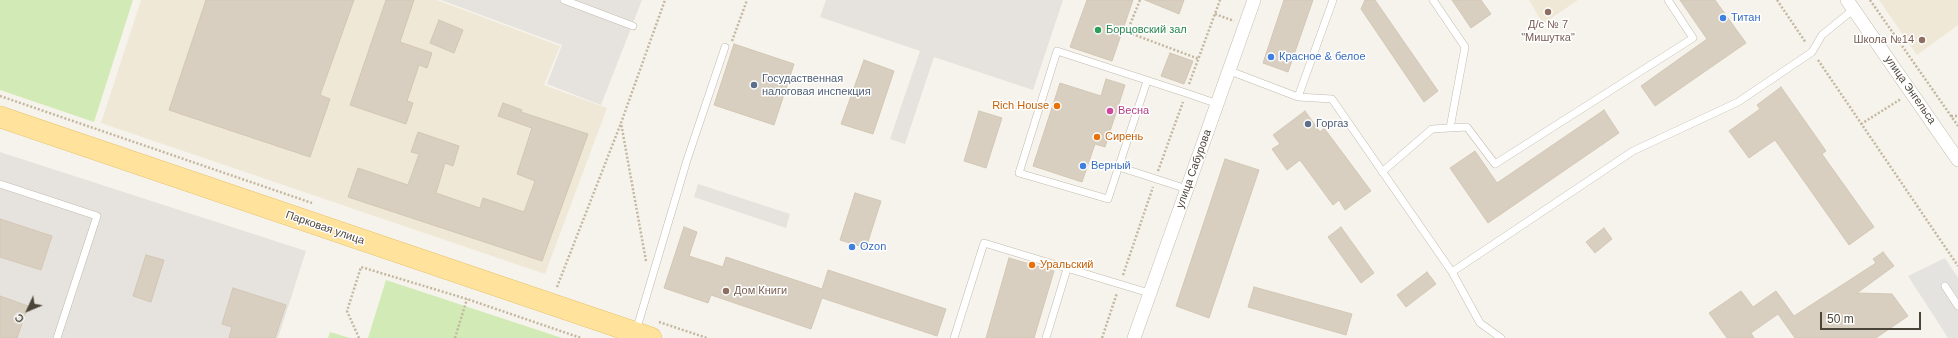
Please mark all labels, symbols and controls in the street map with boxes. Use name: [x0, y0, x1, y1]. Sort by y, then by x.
marker: Д/с № 7 "Мишутка": [1543, 7, 1553, 17]
place label: Титан: [1731, 11, 1760, 25]
marker: Титан: [1718, 13, 1728, 23]
place label: Д/с № 7 "Мишутка": [1521, 18, 1575, 44]
place label: Борцовский зал: [1106, 23, 1187, 37]
marker: Борцовский зал: [1093, 25, 1103, 35]
place label: Школа №14: [1853, 33, 1914, 47]
marker: Школа №14: [1917, 35, 1927, 45]
place label: Красное & белое: [1279, 50, 1366, 64]
marker: Красное & белое: [1266, 52, 1276, 62]
street label: улица Энгельса: [1881, 53, 1939, 127]
place label: Госудаственная налоговая инспекция: [762, 72, 871, 98]
marker: Госудаственная налоговая инспекция: [749, 80, 759, 90]
place label: Rich House: [992, 99, 1049, 113]
marker: Rich House: [1052, 101, 1062, 111]
place label: Весна: [1118, 104, 1149, 118]
marker: Весна: [1105, 106, 1115, 116]
place label: Горгаз: [1316, 117, 1348, 131]
marker: Горгаз: [1303, 119, 1313, 129]
street label: улица Сабурова: [1174, 128, 1214, 210]
place label: Сирень: [1105, 130, 1143, 144]
marker: Сирень: [1092, 132, 1102, 142]
place label: Верный: [1091, 159, 1131, 173]
marker: Верный: [1078, 161, 1088, 171]
street label: Парковая улица: [284, 208, 366, 248]
place label: Ozon: [860, 240, 886, 254]
marker: Ozon: [847, 242, 857, 252]
place label: Уральский: [1040, 258, 1093, 272]
marker: Уральский: [1027, 260, 1037, 270]
place label: Дом Книги: [734, 284, 787, 298]
marker: Дом Книги: [721, 286, 731, 296]
north arrow: [8, 290, 48, 330]
scale bar: [1822, 304, 1923, 330]
text: С: [12, 311, 26, 325]
text: 50 m: [1827, 312, 1854, 326]

